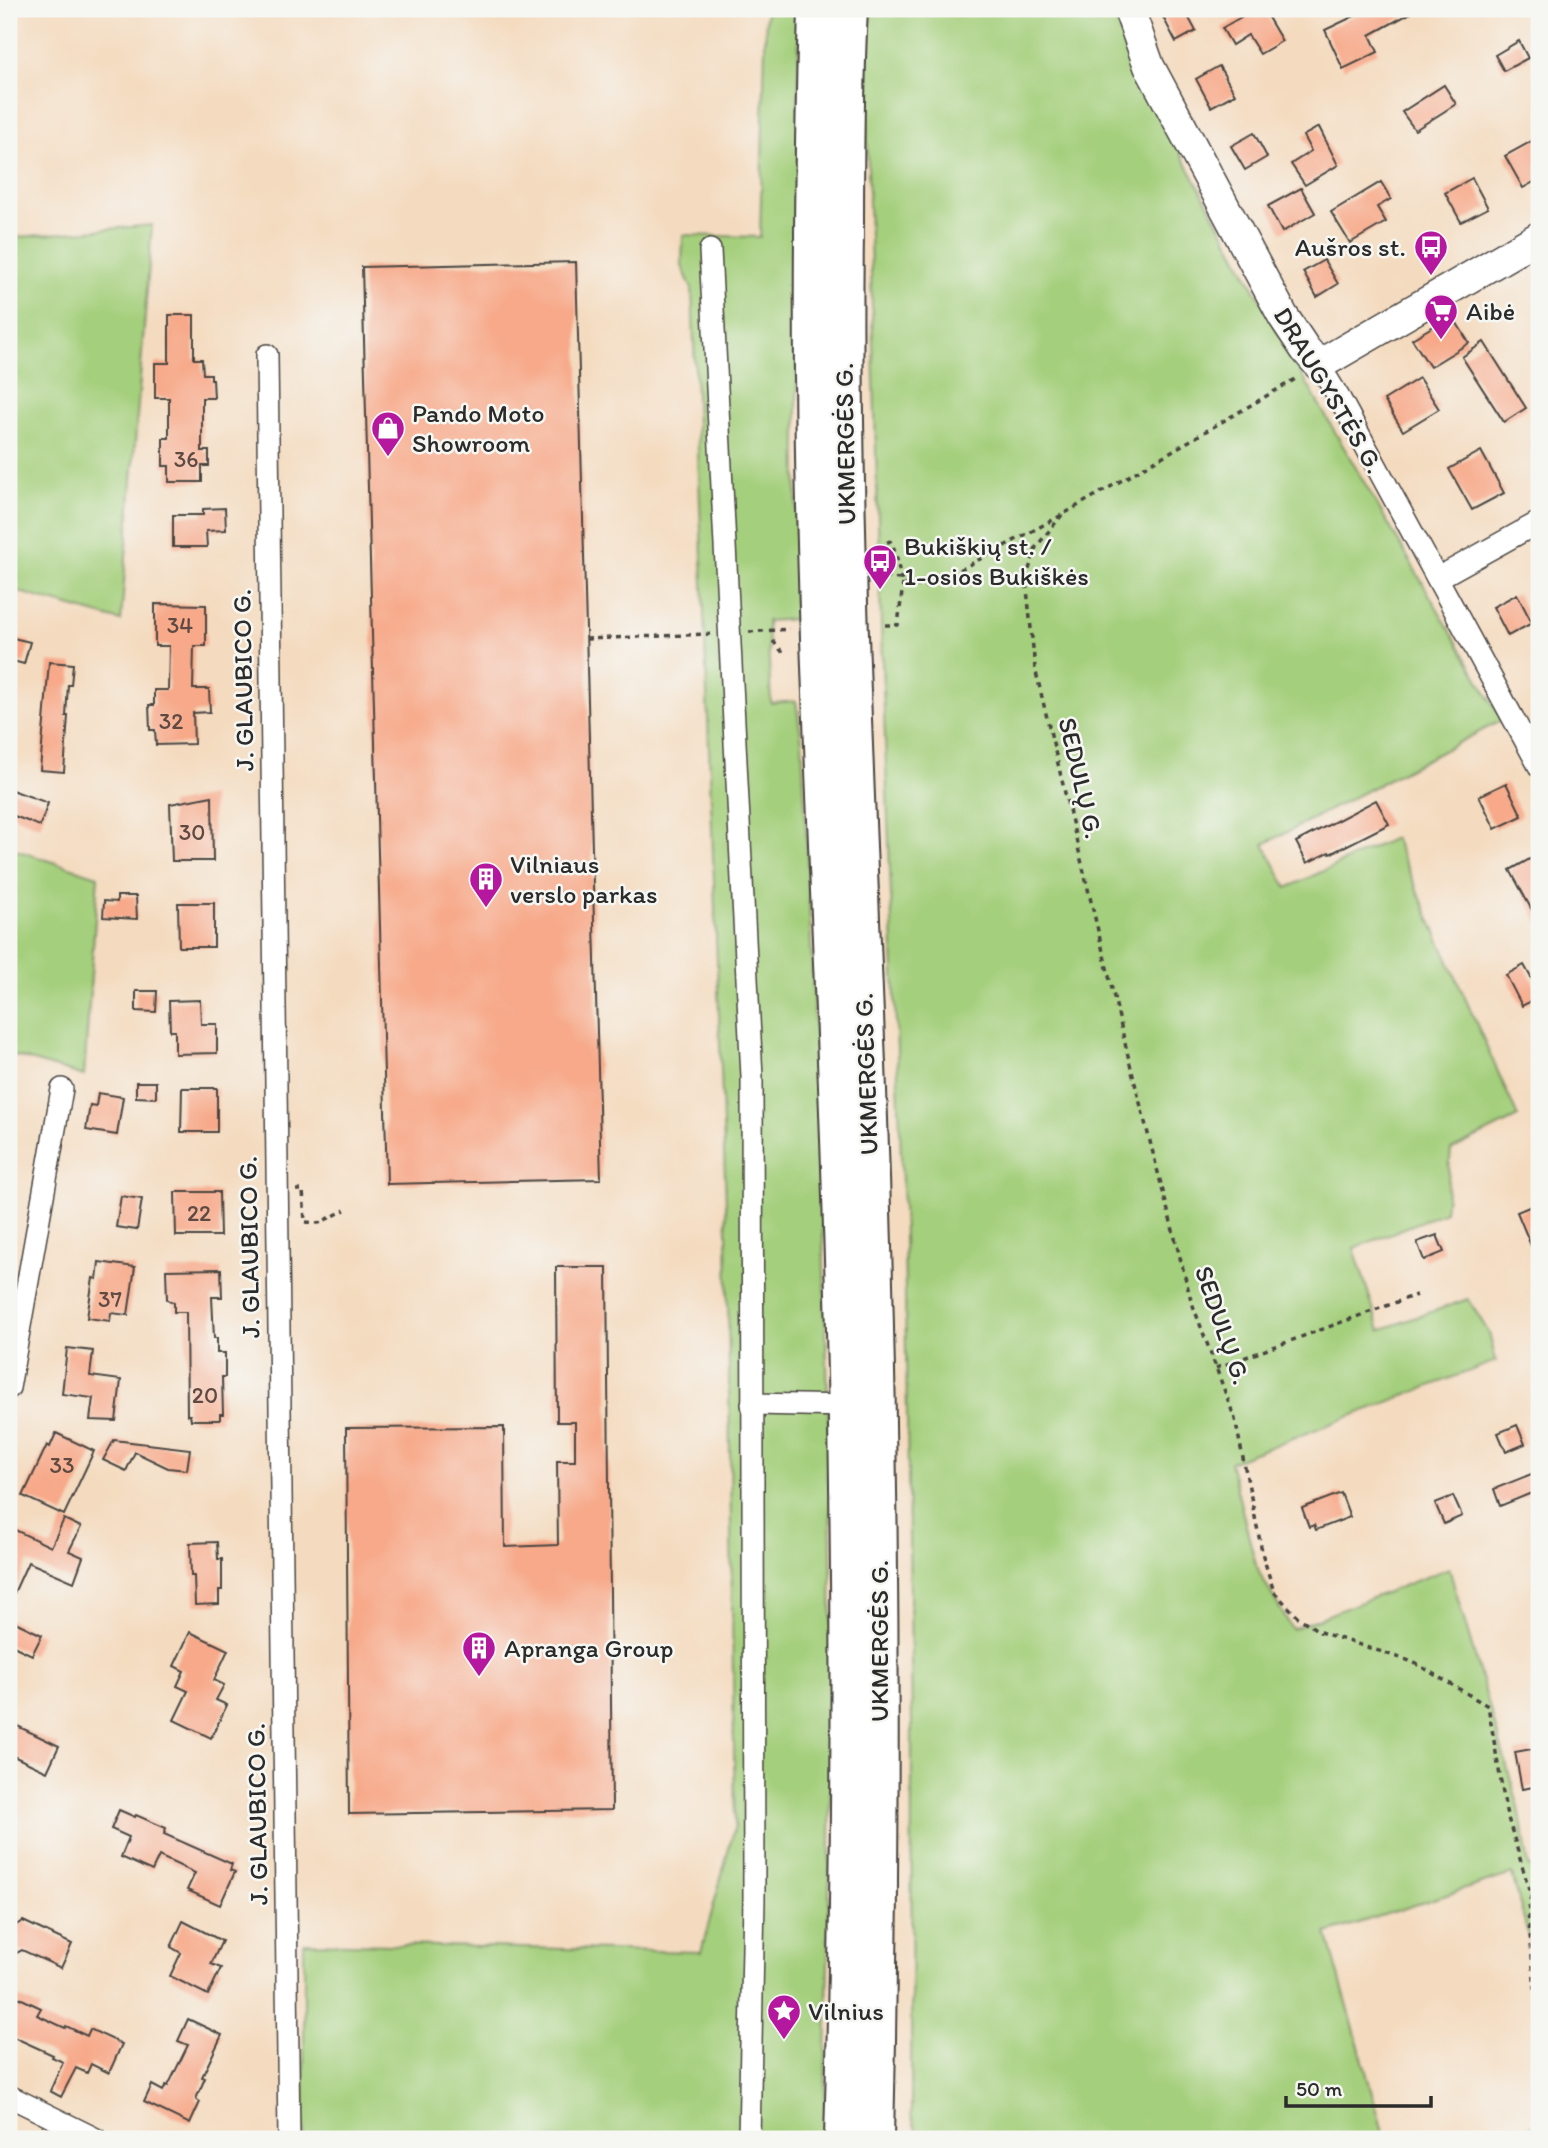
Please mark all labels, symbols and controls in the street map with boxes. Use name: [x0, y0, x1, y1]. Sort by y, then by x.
bus stop icon: Aušros st.: [1412, 228, 1450, 277]
place label: Aušros st.: [1295, 231, 1406, 263]
supermarket icon: Aibė: [1422, 292, 1460, 341]
place label: Aibė: [1466, 295, 1515, 327]
street label: DRAUGYSTĖS G.: [1267, 301, 1391, 479]
street label: UKMERGĖS G.: [828, 362, 862, 526]
place label: Pando Moto Showroom: [412, 397, 545, 459]
shop icon: Pando Moto Showroom: [369, 409, 407, 458]
house number: 36: [174, 445, 198, 473]
place label: Bukiškių st. / 1-osios Bukiškės: [904, 530, 1089, 592]
bus stop icon: Bukiškių st. / 1-osios Bukiškės: [861, 542, 899, 591]
street label: J. GLAUBICO G.: [225, 589, 261, 771]
house number: 34: [167, 611, 193, 639]
house number: 32: [159, 707, 183, 735]
street label: SEDULŲ G.: [1052, 714, 1110, 842]
house number: 30: [179, 818, 205, 846]
place label: Vilniaus verslo parkas: [510, 848, 658, 910]
building icon: Vilniaus verslo parkas: [467, 860, 505, 909]
street label: UKMERGĖS G.: [847, 992, 885, 1156]
street label: J. GLAUBICO G.: [231, 1156, 267, 1338]
house number: 22: [187, 1199, 211, 1227]
street label: SEDULŲ G.: [1188, 1262, 1258, 1388]
house number: 37: [98, 1285, 122, 1313]
house number: 20: [192, 1381, 218, 1409]
house number: 33: [49, 1451, 75, 1479]
street label: UKMERGĖS G.: [863, 1560, 895, 1722]
building icon: Apranga Group: [460, 1629, 498, 1678]
place label: Apranga Group: [504, 1632, 674, 1664]
street label: J. GLAUBICO G.: [239, 1723, 275, 1905]
place icon: Vilnius: [765, 1992, 803, 2041]
place label: Vilnius: [808, 1995, 884, 2027]
scale bar: [1286, 2064, 1431, 2108]
text: 50 m: [1296, 2076, 1343, 2101]

